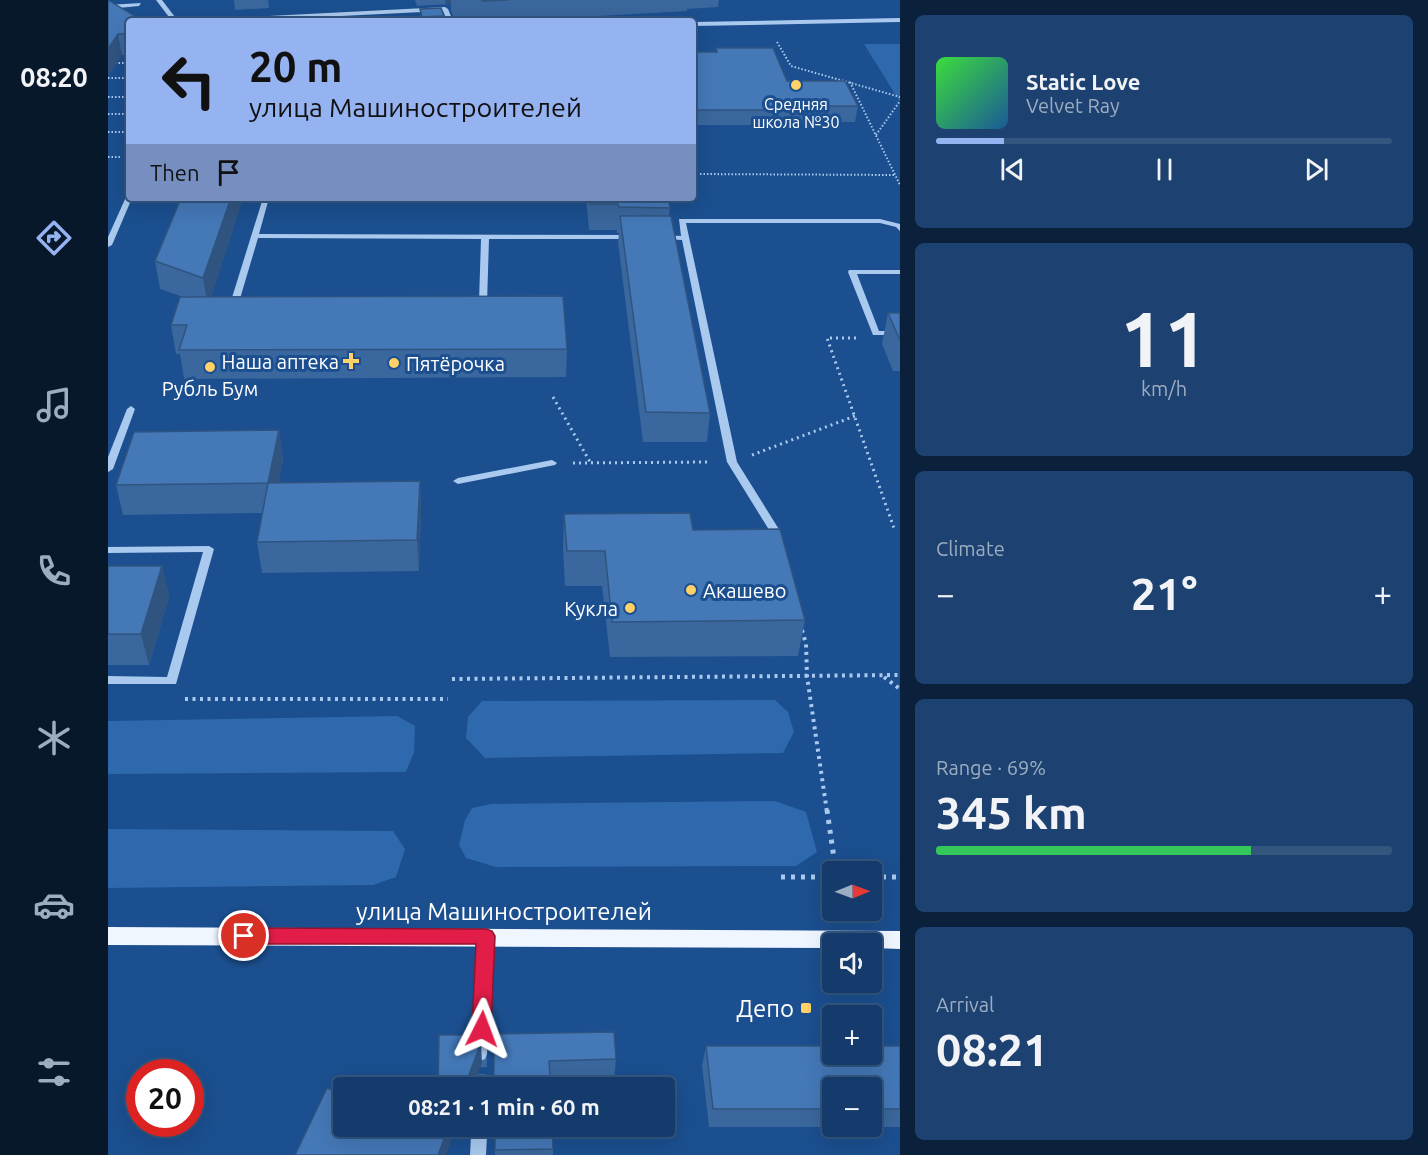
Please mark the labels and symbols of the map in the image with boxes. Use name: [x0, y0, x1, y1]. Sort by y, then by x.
marker: Средняя школа №30: [789, 78, 803, 92]
place label: Средняя школа №30: [752, 95, 840, 131]
place label: Наша аптека: [221, 350, 339, 373]
place label: Пятёрочка: [406, 352, 505, 375]
marker: Наша аптека: [344, 354, 358, 368]
marker: Пятёрочка: [387, 356, 401, 370]
marker: Рубль Бум: [203, 360, 217, 374]
place label: Рубль Бум: [162, 377, 258, 400]
place label: Акашево: [703, 579, 787, 602]
marker: Акашево: [684, 583, 698, 597]
place label: Кукла: [564, 597, 618, 620]
marker: Кукла: [623, 601, 637, 615]
north arrow: [822, 861, 882, 921]
street label: улица Машиностроителей: [356, 898, 652, 925]
pin: [218, 910, 269, 961]
place label: Депо: [736, 995, 794, 1022]
position arrow: [450, 997, 514, 1061]
marker: Депо: [799, 1001, 813, 1015]
speed limit sign: 20: [126, 1059, 204, 1137]

